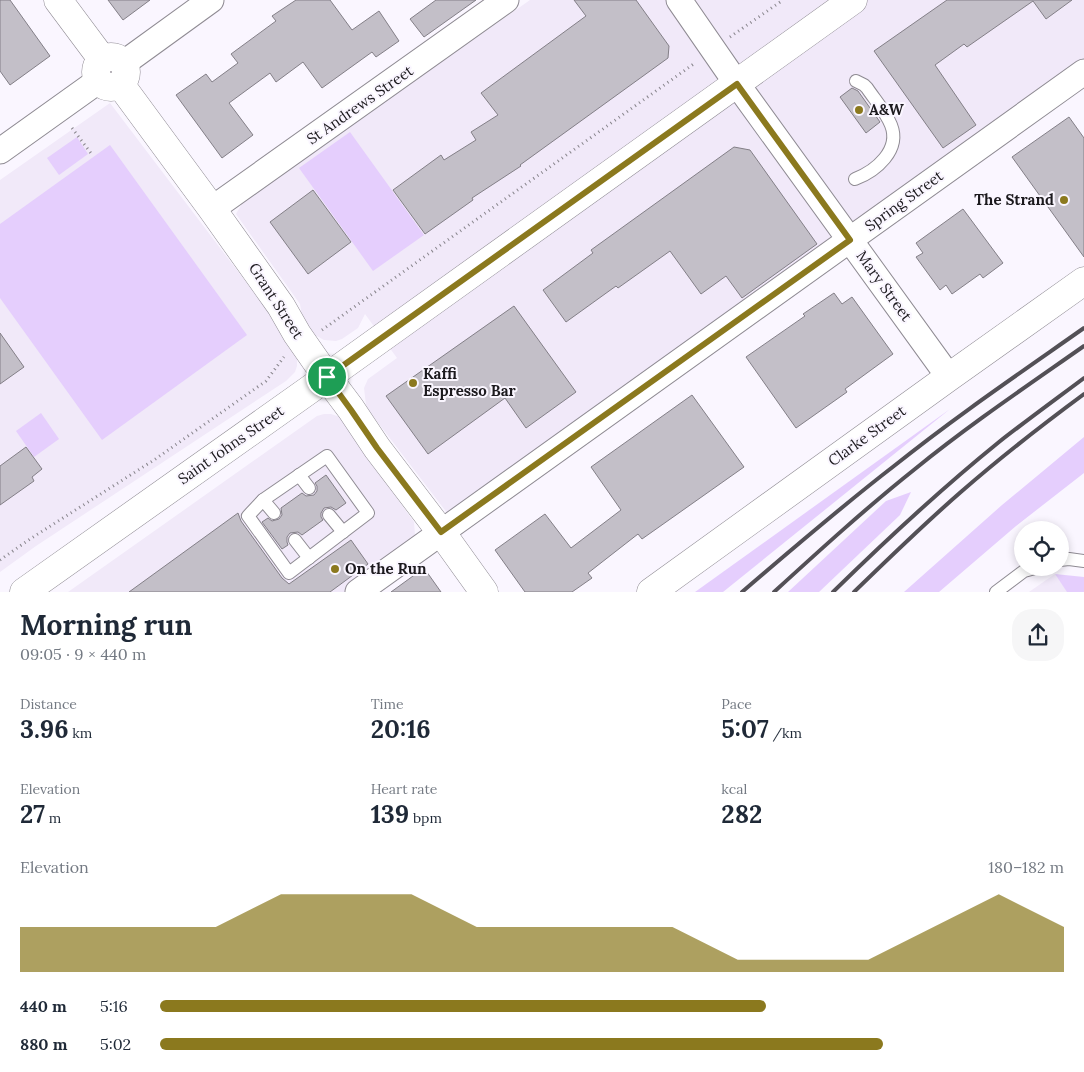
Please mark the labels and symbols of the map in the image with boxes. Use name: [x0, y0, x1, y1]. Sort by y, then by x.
street label: St Andrews Street: [303, 61, 417, 148]
place label: A&W: [869, 100, 904, 119]
marker: A&W: [853, 104, 865, 116]
street label: Spring Street: [861, 166, 947, 235]
place label: The Strand: [974, 190, 1054, 209]
marker: The Strand: [1058, 194, 1070, 206]
street label: Mary Street: [852, 247, 916, 325]
street label: Grant Street: [245, 259, 308, 342]
pin: [306, 356, 348, 398]
place label: Kaffi Espresso Bar: [423, 364, 516, 400]
marker: Kaffi Espresso Bar: [407, 377, 419, 389]
street label: Saint Johns Street: [174, 401, 288, 488]
street label: Clarke Street: [824, 401, 909, 470]
place label: On the Run: [345, 559, 427, 578]
marker: On the Run: [329, 563, 341, 575]

